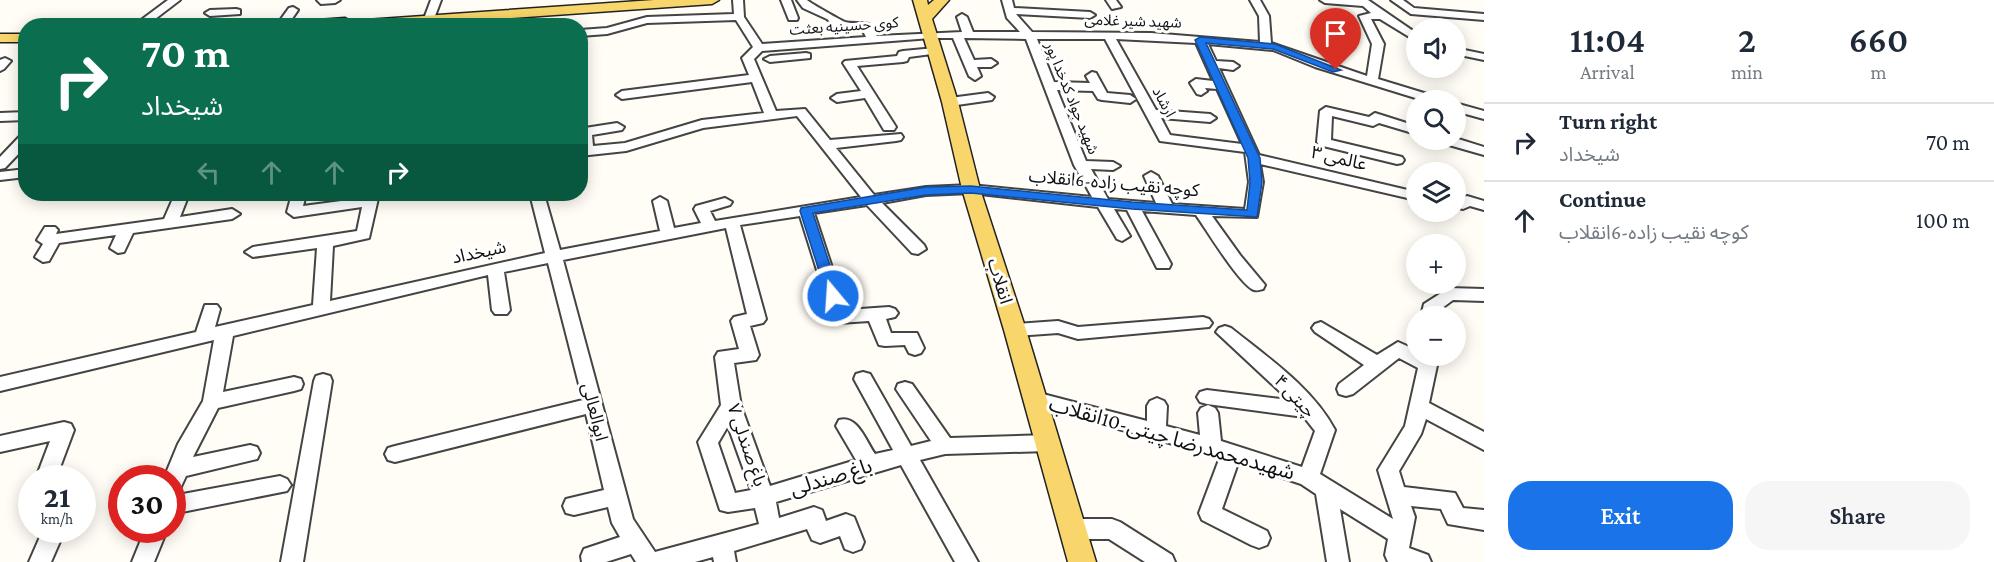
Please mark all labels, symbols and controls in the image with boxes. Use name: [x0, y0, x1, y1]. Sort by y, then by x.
pin: [1310, 8, 1361, 70]
street label: شهید شیر غلامی: [1084, 11, 1182, 32]
street label: کوی حسینیه بعثت: [789, 14, 900, 39]
icon: arrive: [1319, 17, 1352, 50]
map controls: [1406, 18, 1466, 366]
button: sound: [1406, 18, 1466, 78]
text: 11:04: [1570, 20, 1645, 60]
text: 2: [1738, 20, 1756, 60]
text: 660: [1849, 20, 1908, 60]
text: 70 m: [141, 29, 230, 76]
street label: شهید جواد کدخدا پور: [1040, 39, 1102, 157]
icon: right: [42, 42, 120, 120]
text: Arrival: [1580, 61, 1635, 83]
text: min: [1731, 61, 1763, 83]
text: m: [1870, 61, 1886, 83]
street label: ارشاد: [1149, 84, 1179, 120]
button: search: [1406, 90, 1466, 150]
text: شیخداد: [141, 91, 223, 121]
text: Turn right: [1559, 109, 1657, 134]
icon: right: [1508, 126, 1541, 159]
text: 70 m: [1926, 130, 1970, 155]
street label: عالمی ۳: [1309, 142, 1369, 175]
text: شیخداد: [1559, 143, 1620, 165]
icon: left: [192, 156, 225, 189]
icon: ahead: [255, 156, 288, 189]
icon: ahead: [318, 156, 351, 189]
icon: right: [381, 156, 414, 189]
button: layers: [1406, 162, 1466, 222]
street label: کوچه نقیب زاده-6انقلاب: [1028, 166, 1201, 202]
text: Continue: [1559, 187, 1646, 212]
icon: ahead: [1508, 204, 1541, 237]
text: 100 m: [1916, 208, 1970, 233]
text: کوچه نقیب زاده-6انقلاب: [1559, 221, 1749, 243]
button: +: [1406, 234, 1466, 294]
street label: شیخداد: [450, 237, 508, 267]
street label: انقلاب: [984, 256, 1016, 306]
position arrow: [801, 264, 865, 328]
button: −: [1406, 306, 1466, 366]
street label: چیتی ۴: [1270, 371, 1320, 422]
street label: ابوالعالی: [577, 381, 612, 443]
street label: شهیدمحمدرضا چیتی-10انقلاب: [1046, 391, 1298, 486]
street label: باغ صندلی ۷: [720, 401, 770, 490]
street label: باغ صندلی: [787, 453, 876, 504]
speed limit sign: 30: [108, 465, 186, 543]
text: 21: [44, 480, 70, 513]
button: Exit: [1508, 481, 1733, 550]
button: Share: [1745, 481, 1970, 550]
text: km/h: [41, 511, 73, 527]

